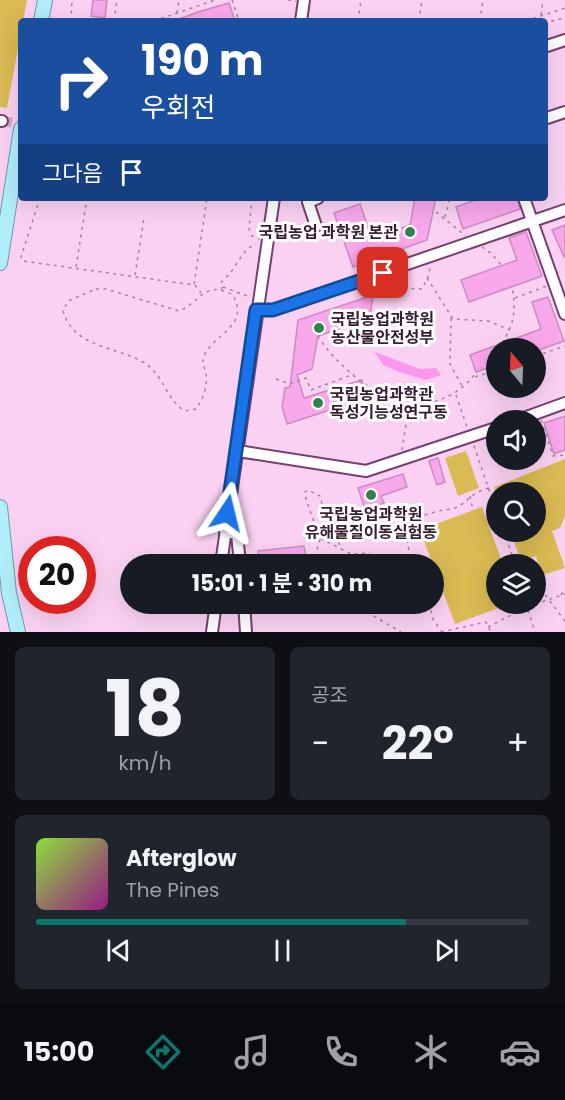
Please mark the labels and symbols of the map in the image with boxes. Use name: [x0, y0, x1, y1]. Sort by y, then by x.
place label: 국립농업 과학원 본관: [259, 221, 398, 244]
marker: 국립농업 과학원 본관: [403, 225, 417, 239]
pin: [357, 247, 408, 298]
place label: 국립농업과학원 농산물안전성부: [331, 308, 434, 349]
marker: 국립농업과학원 농산물안전성부: [312, 321, 326, 335]
north arrow: [486, 338, 546, 398]
place label: 국립농업과학관 독성기능성연구동: [330, 383, 448, 424]
marker: 국립농업과학관 독성기능성연구동: [311, 396, 325, 410]
position arrow: [195, 481, 259, 545]
marker: 국립농업과학원 유해물질이동실험동: [364, 488, 378, 502]
place label: 국립농업과학원 유해물질이동실험동: [305, 503, 437, 544]
speed limit sign: 20: [18, 536, 96, 614]

